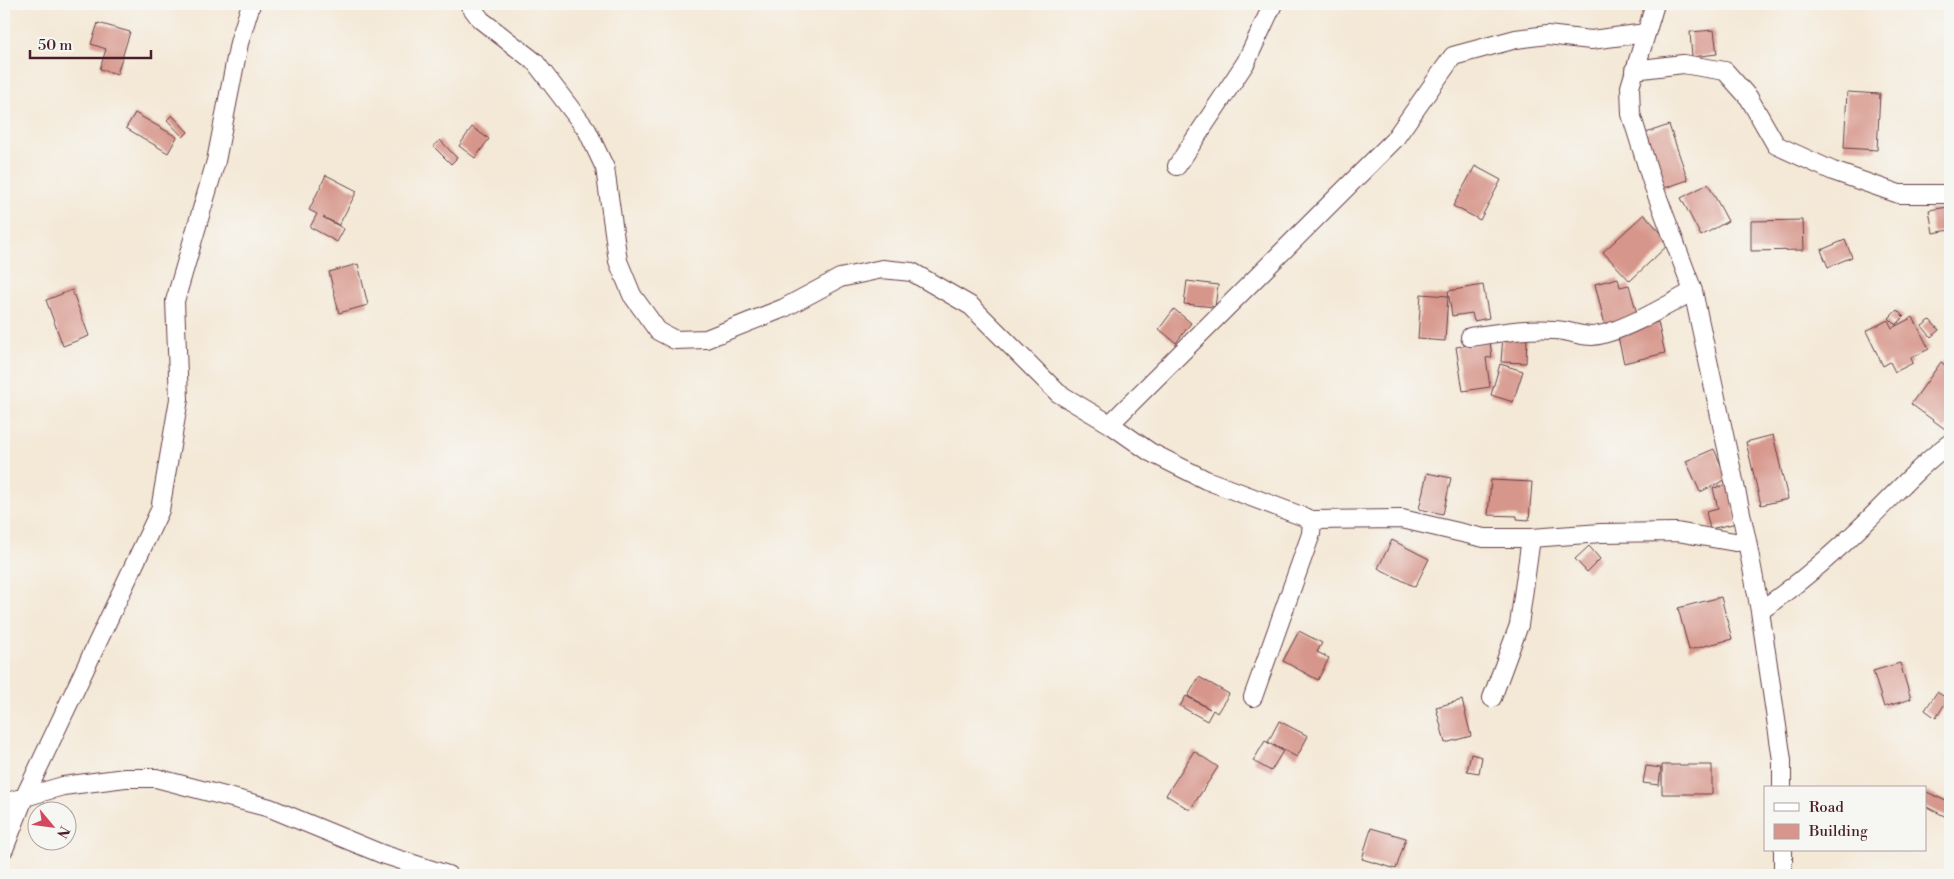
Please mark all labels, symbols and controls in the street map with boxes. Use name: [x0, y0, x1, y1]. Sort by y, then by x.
scale bar: [30, 28, 151, 60]
text: 50 m: [38, 36, 72, 55]
legend: [1764, 786, 1926, 852]
text: Road: [1809, 798, 1844, 817]
north arrow: [28, 802, 78, 852]
text: Building: [1808, 822, 1868, 841]
text: N: [52, 823, 73, 841]

